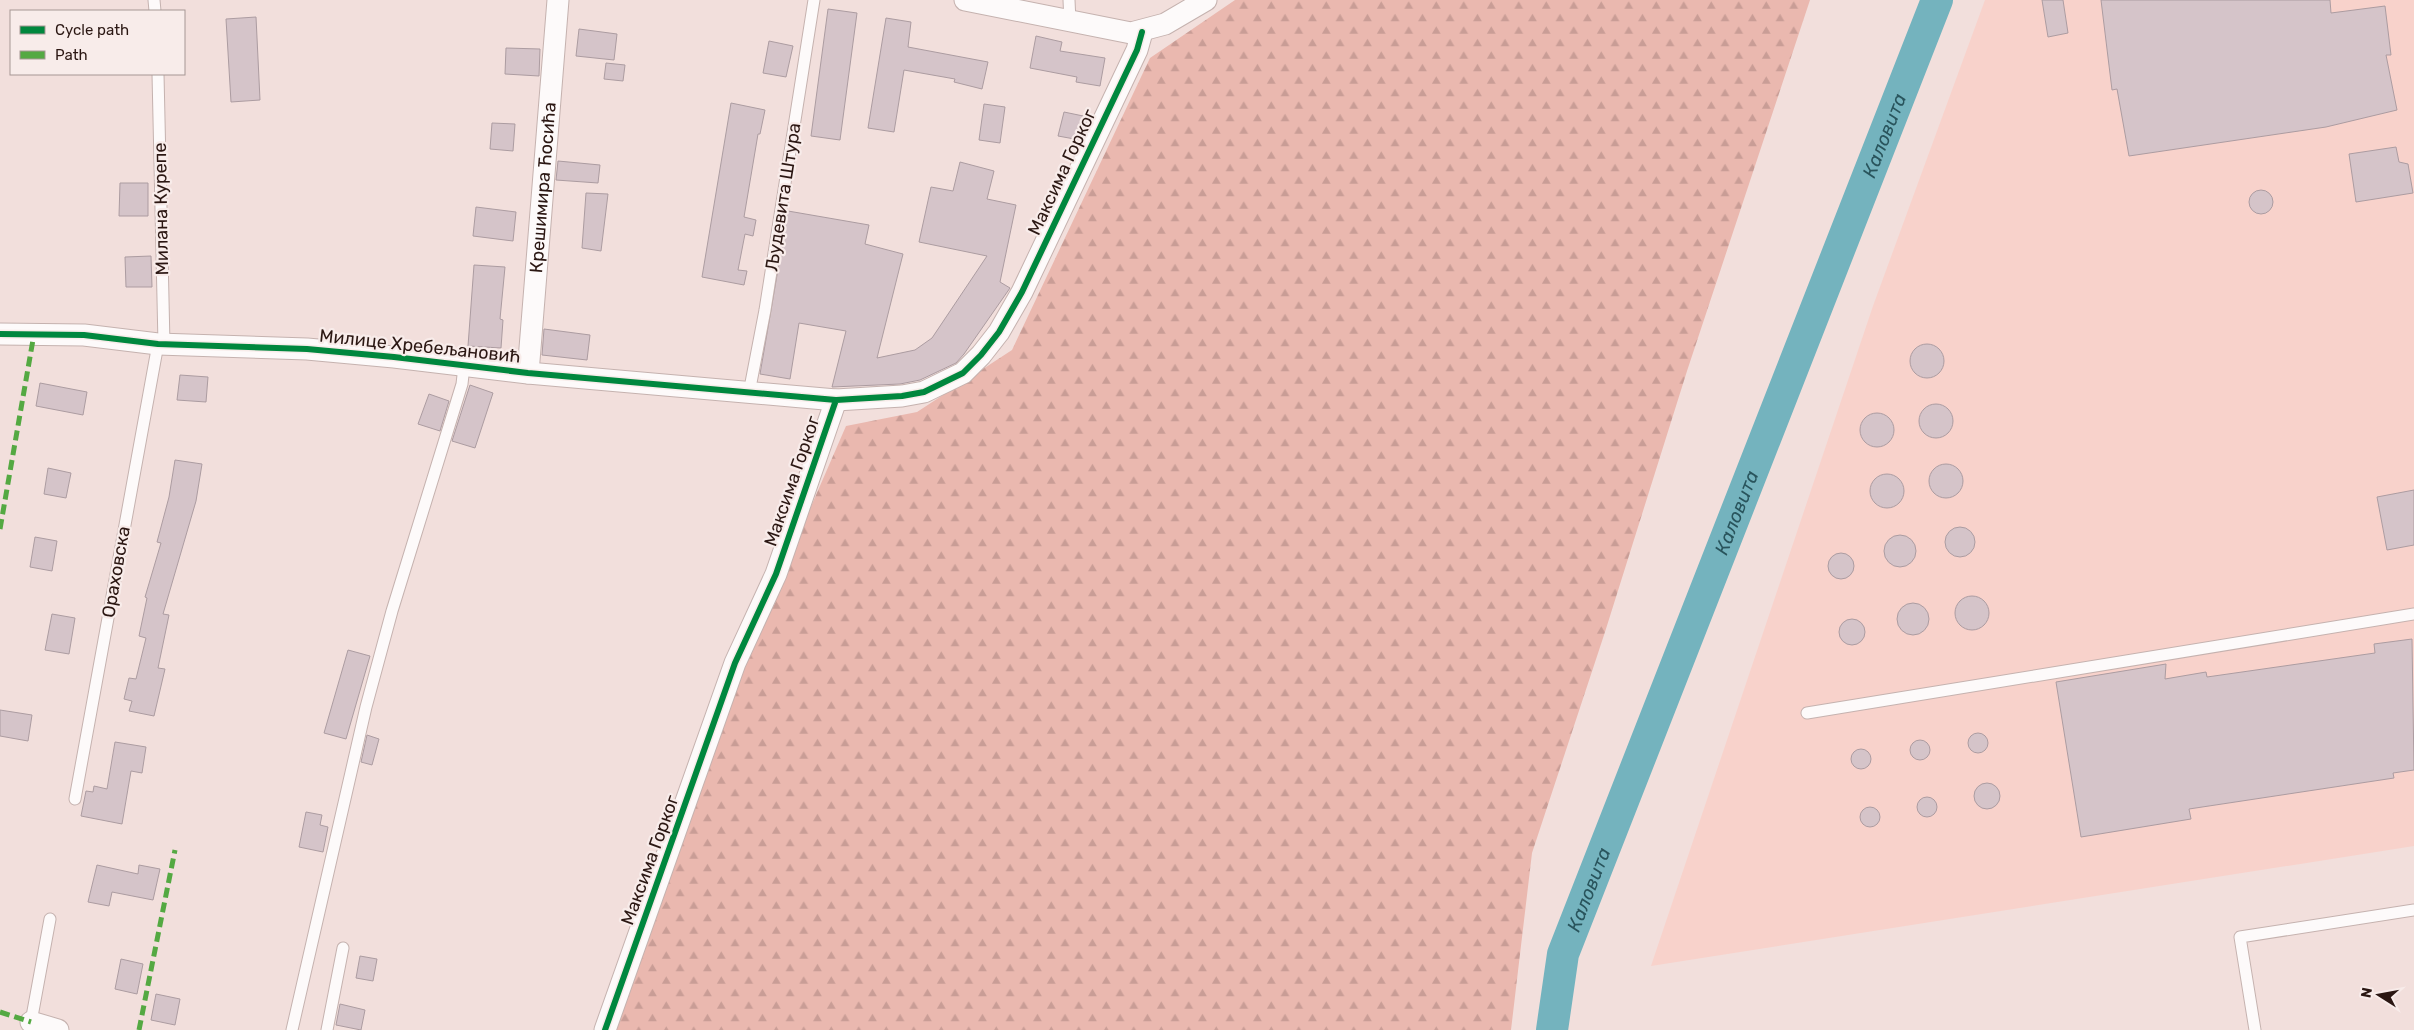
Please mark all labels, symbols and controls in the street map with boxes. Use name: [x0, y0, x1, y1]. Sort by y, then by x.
legend: [10, 10, 185, 75]
text: Cycle path: [55, 21, 129, 39]
text: Path: [55, 46, 88, 64]
water label: Каловита: [1857, 90, 1911, 181]
street label: Крешимира Ћосића: [525, 101, 561, 274]
street label: Максима Горког: [1023, 105, 1101, 239]
street label: Људевита Штура: [760, 121, 806, 273]
street label: Милана Курепе: [149, 142, 173, 276]
street label: Милице Хребељановић: [318, 324, 522, 368]
street label: Максима Горког: [759, 413, 825, 549]
water label: Каловита: [1709, 467, 1763, 558]
street label: Ораховска: [97, 525, 135, 619]
street label: Максима Горког: [616, 792, 684, 928]
water label: Каловита: [1561, 844, 1615, 935]
north arrow: [2354, 970, 2404, 1020]
text: N: [2357, 986, 2376, 999]

